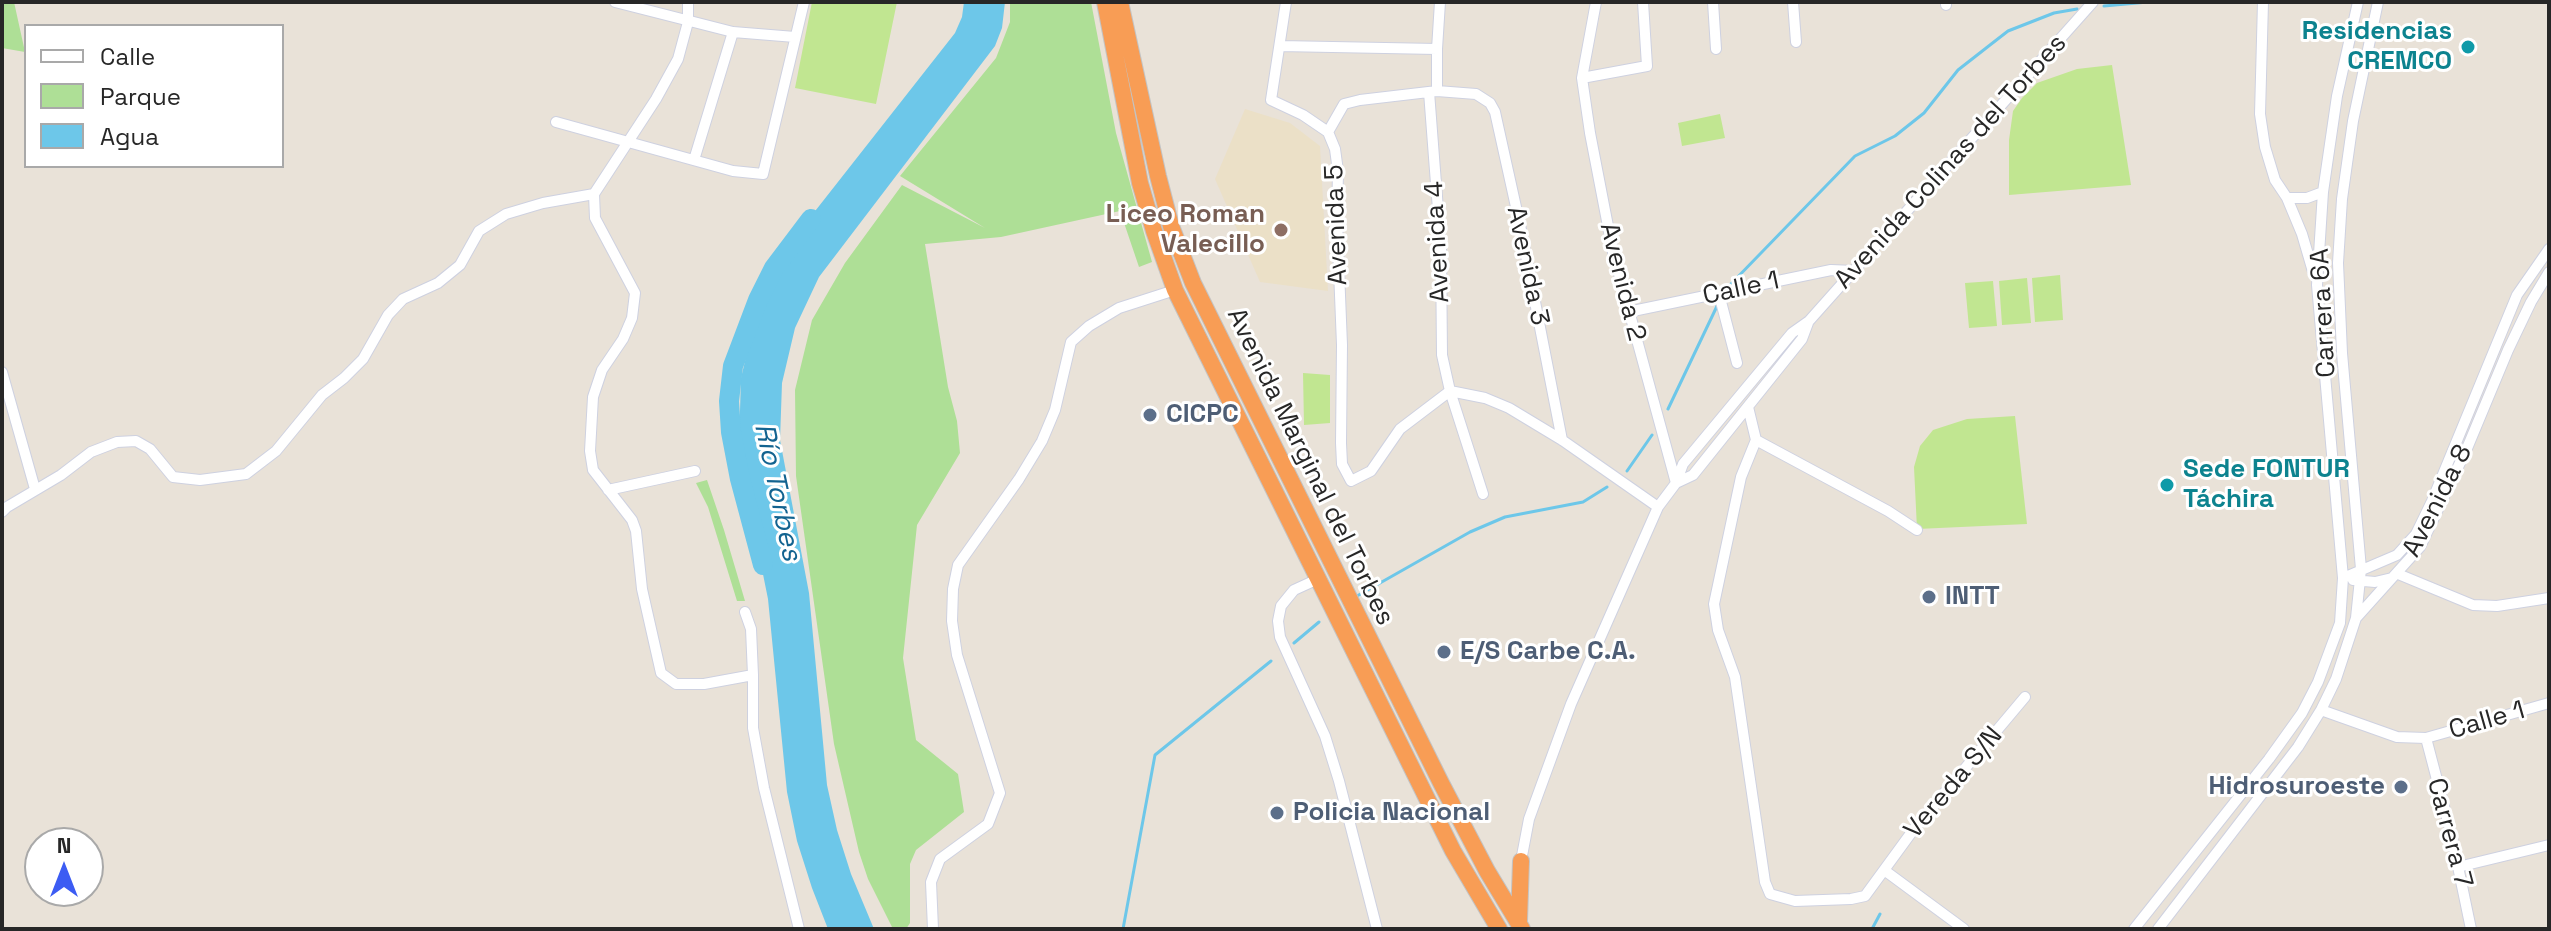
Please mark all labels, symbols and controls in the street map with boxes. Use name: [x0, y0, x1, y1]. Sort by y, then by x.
place label: Residencias CREMCO: [2302, 16, 2452, 78]
legend: [24, 24, 284, 168]
street label: Avenida Colinas del Torbes: [1828, 28, 2074, 296]
marker: Residencias CREMCO: [2459, 38, 2477, 56]
text: Calle: [100, 41, 155, 72]
text: Parque: [100, 81, 181, 112]
text: Agua: [100, 121, 159, 152]
street label: Avenida 5: [1319, 164, 1355, 286]
street label: Avenida 4: [1419, 180, 1457, 304]
place label: Liceo Roman Valecillo: [1106, 199, 1265, 260]
street label: Avenida 3: [1499, 203, 1555, 329]
street label: Avenida 2: [1592, 219, 1652, 345]
marker: Liceo Roman Valecillo: [1272, 221, 1290, 239]
street label: Carrera 6A: [2305, 248, 2343, 378]
street label: Calle 1: [1700, 266, 1782, 312]
street label: Avenida Marginal del Torbes: [1220, 303, 1400, 631]
place label: CICPC: [1166, 399, 1239, 431]
marker: CICPC: [1141, 406, 1159, 424]
water label: Río Torbes: [746, 420, 808, 564]
street label: Avenida 8: [2396, 440, 2480, 562]
place label: Sede FONTUR Táchira: [2183, 454, 2350, 516]
marker: Sede FONTUR Táchira: [2158, 476, 2176, 494]
place label: INTT: [1945, 581, 2000, 613]
marker: INTT: [1920, 588, 1938, 606]
place label: E/S Carbe C.A.: [1460, 636, 1636, 668]
marker: E/S Carbe C.A.: [1435, 643, 1453, 661]
street label: Calle 1: [2446, 695, 2528, 747]
street label: Vereda S/N: [1898, 721, 2010, 845]
place label: Hidrosuroeste: [2209, 771, 2385, 803]
street label: Carrera 7: [2419, 775, 2479, 891]
marker: Hidrosuroeste: [2392, 778, 2410, 796]
place label: Policia Nacional: [1293, 797, 1490, 829]
marker: Policia Nacional: [1268, 804, 1286, 822]
north arrow: [24, 827, 104, 907]
text: N: [57, 831, 71, 859]

